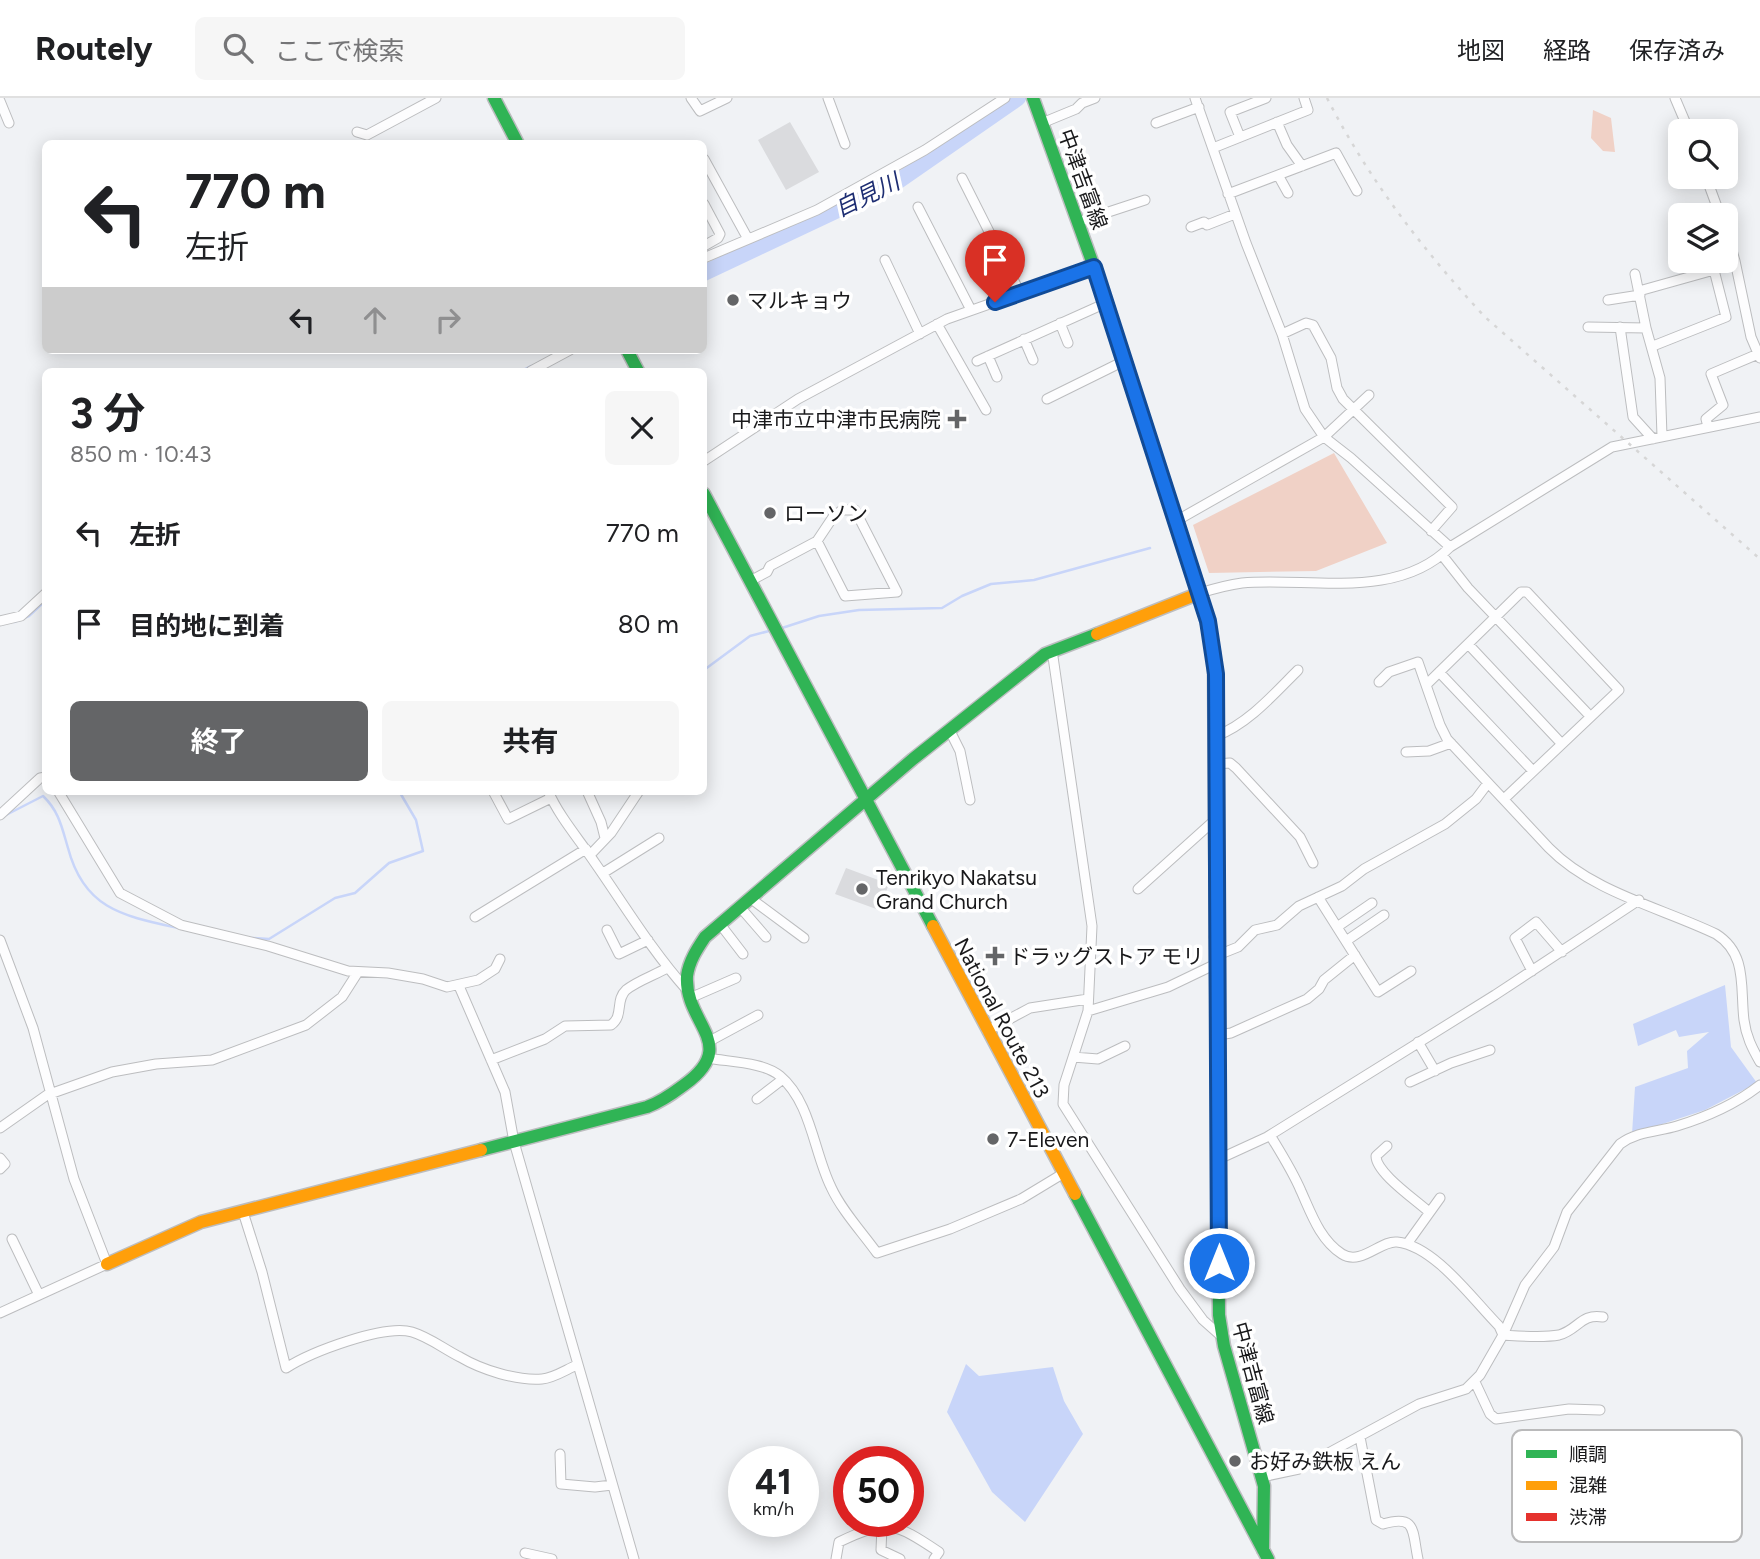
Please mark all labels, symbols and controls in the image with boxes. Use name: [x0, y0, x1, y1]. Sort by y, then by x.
search box: [195, 17, 685, 80]
text: Routely: [35, 29, 153, 68]
icon: search: [219, 29, 257, 67]
text: ここで検索: [275, 35, 405, 67]
text: 地図: [1457, 36, 1505, 65]
text: 経路: [1543, 36, 1591, 65]
text: 保存済み: [1629, 36, 1725, 65]
map controls: [1668, 119, 1738, 273]
button: search: [1668, 119, 1738, 189]
street label: 中津吉富線: [1053, 125, 1113, 233]
text: 770 m: [185, 161, 326, 220]
water label: 自見川: [830, 166, 907, 223]
icon: left: [70, 168, 161, 259]
button: layers: [1668, 203, 1738, 273]
text: 左折: [185, 228, 249, 266]
pin: [965, 230, 1025, 302]
icon: arrive: [976, 241, 1014, 279]
place label: マルキョウ: [747, 288, 852, 313]
marker: マルキョウ: [725, 292, 741, 308]
icon: left: [283, 301, 321, 339]
icon: ahead: [356, 301, 394, 339]
icon: right: [429, 301, 467, 339]
text: 3 分: [70, 388, 145, 439]
button: close: [605, 391, 679, 465]
place label: 中津市立中津市民病院: [731, 407, 941, 432]
marker: 中津市立中津市民病院: [947, 409, 967, 429]
text: 850 m · 10:43: [70, 440, 211, 468]
place label: ローソン: [784, 501, 868, 526]
marker: ローソン: [762, 505, 778, 521]
icon: left: [70, 514, 108, 552]
text: 770 m: [606, 517, 679, 549]
text: 左折: [129, 519, 181, 551]
icon: arrive: [70, 605, 108, 643]
text: 80 m: [618, 608, 679, 640]
text: 目的地に到着: [129, 610, 285, 642]
button: 終了: [70, 701, 368, 781]
button: 共有: [382, 701, 679, 781]
place label: Tenrikyo Nakatsu Grand Church: [876, 865, 1037, 914]
marker: Tenrikyo Nakatsu Grand Church: [854, 881, 870, 897]
street label: National Route 213: [949, 934, 1055, 1102]
place label: ドラッグストア モリ: [1009, 944, 1203, 969]
marker: ドラッグストア モリ: [987, 948, 1003, 964]
place label: 7-Eleven: [1007, 1127, 1089, 1152]
marker: 7-Eleven: [985, 1131, 1001, 1147]
position arrow: [1182, 1226, 1256, 1300]
street label: 中津吉富線: [1227, 1319, 1279, 1427]
legend: [1512, 1430, 1742, 1542]
text: 順調: [1569, 1443, 1607, 1466]
speed limit sign: 50: [833, 1446, 924, 1537]
place label: お好み鉄板 えん: [1249, 1449, 1401, 1474]
marker: お好み鉄板 えん: [1227, 1453, 1243, 1469]
text: 41: [755, 1461, 792, 1503]
text: 混雑: [1569, 1474, 1607, 1497]
text: km/h: [753, 1498, 794, 1520]
text: 渋滞: [1569, 1506, 1607, 1529]

